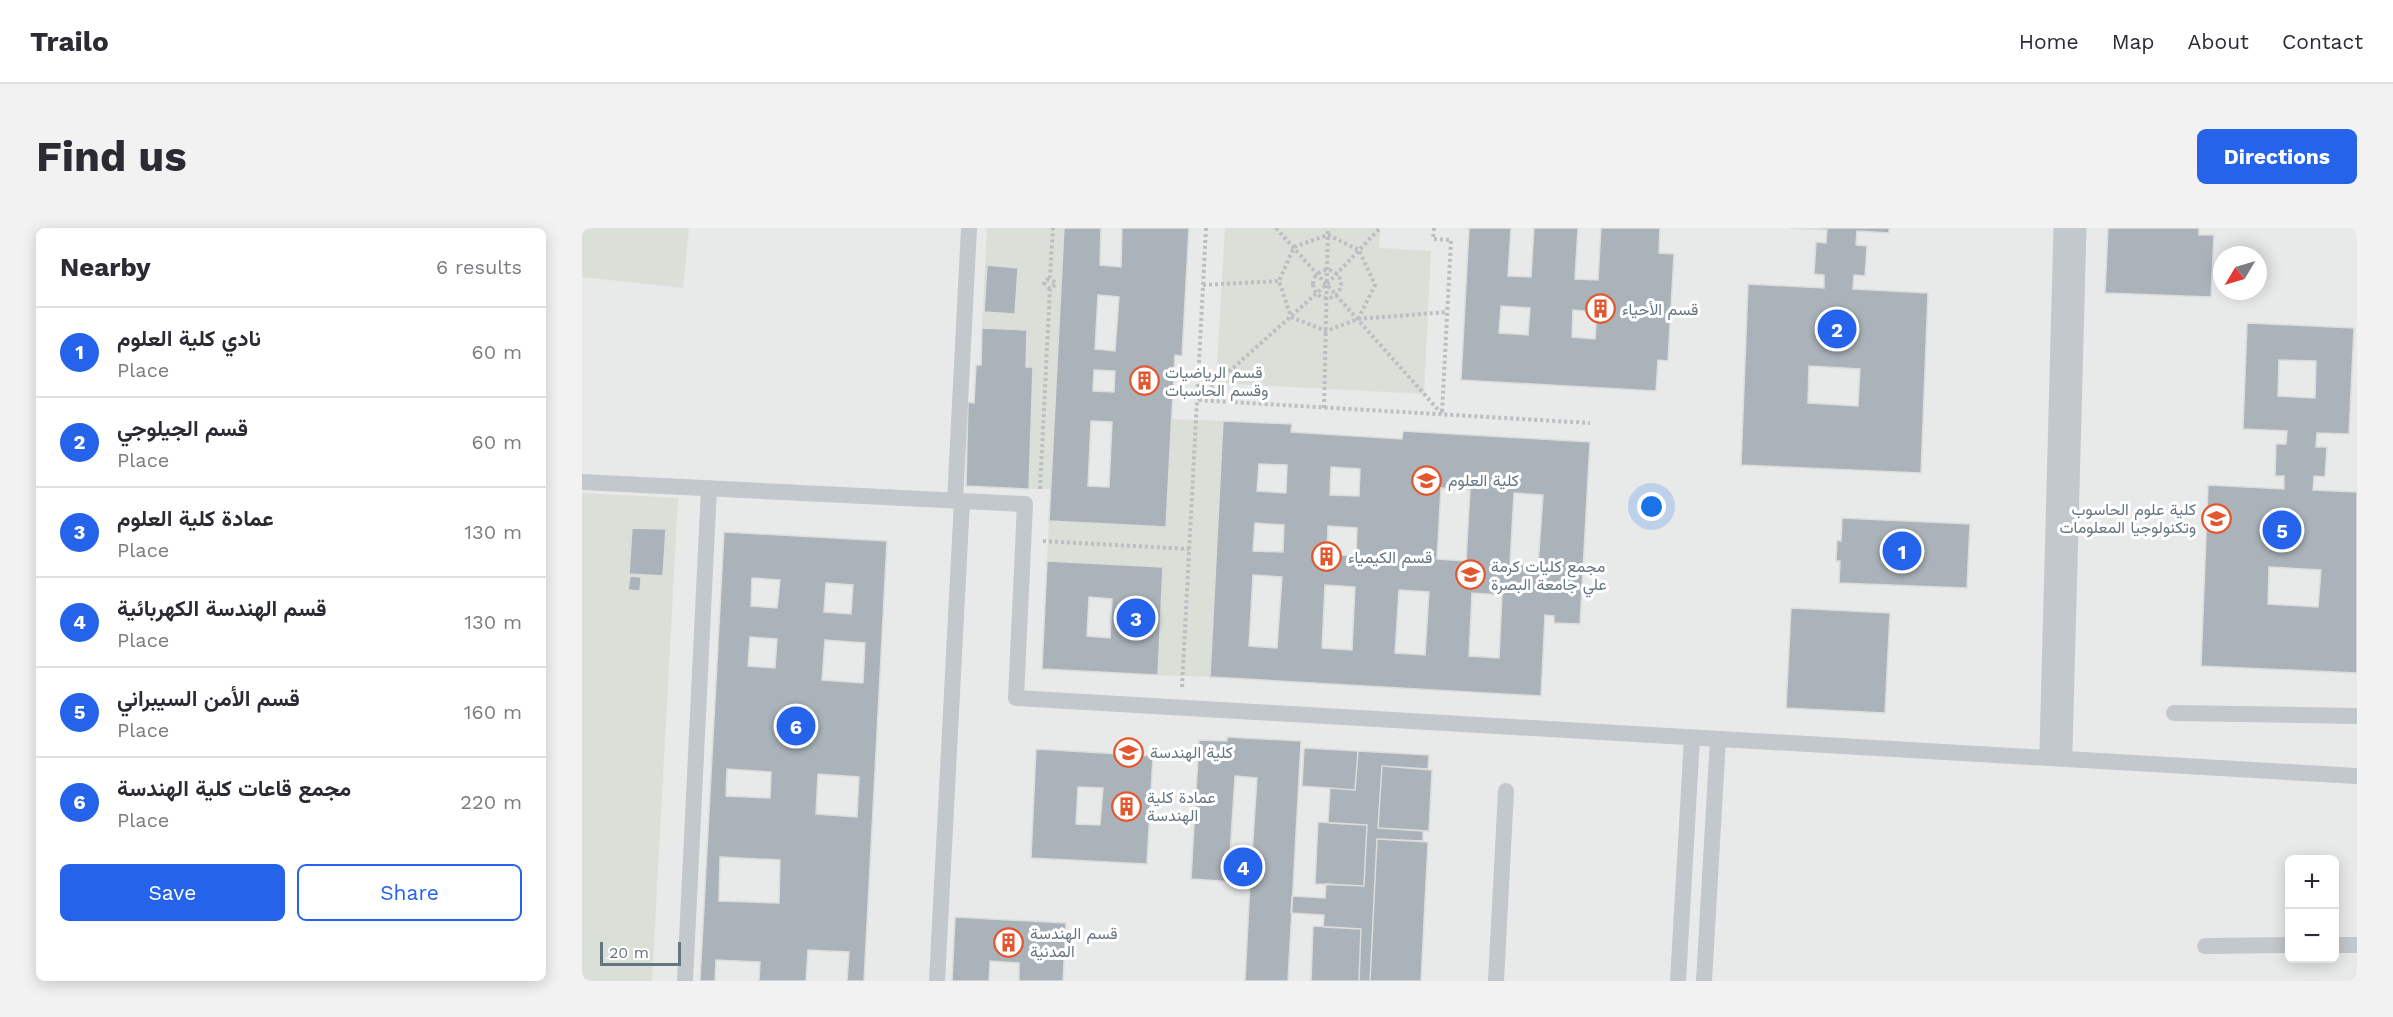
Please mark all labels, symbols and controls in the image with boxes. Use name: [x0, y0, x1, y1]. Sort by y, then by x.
text: Trailo: [30, 25, 109, 58]
text: Home: [2019, 29, 2079, 54]
text: Map: [2112, 29, 2155, 54]
text: About: [2188, 29, 2249, 54]
text: Contact: [2282, 29, 2363, 54]
button: Directions: [2197, 129, 2357, 184]
text: Find us: [36, 132, 187, 181]
north arrow: [2213, 246, 2267, 300]
text: Nearby: [60, 252, 151, 282]
text: 6 results: [436, 255, 522, 279]
building icon: قسم الأحياء: [1585, 293, 1617, 325]
place label: قسم الأحياء: [1622, 300, 1698, 320]
pin: 2: [1818, 306, 1856, 352]
text: نادي كلية العلوم: [117, 326, 261, 351]
text: 1: [75, 340, 84, 364]
text: 60 m: [472, 340, 522, 364]
text: Place: [117, 358, 169, 382]
place label: قسم الرياضيات وقسم الحاسبات: [1165, 363, 1268, 401]
building icon: قسم الرياضيات وقسم الحاسبات: [1128, 365, 1160, 397]
text: قسم الجيلوجي: [117, 416, 248, 441]
text: 2: [74, 430, 85, 454]
text: 60 m: [472, 430, 522, 454]
text: Place: [117, 448, 169, 472]
school or university icon: كلية العلوم: [1411, 464, 1443, 496]
place label: كلية العلوم: [1448, 471, 1519, 491]
your location: [1637, 492, 1666, 521]
place label: كلية علوم الحاسوب وتكنولوجيا المعلومات: [2059, 500, 2196, 538]
school or university icon: كلية علوم الحاسوب وتكنولوجيا المعلومات: [2201, 502, 2233, 534]
text: عمادة كلية العلوم: [117, 506, 274, 531]
pin: 5: [2262, 508, 2302, 552]
text: 3: [74, 520, 85, 544]
text: 130 m: [464, 520, 522, 544]
pin: 1: [1882, 528, 1922, 574]
text: Place: [117, 538, 169, 562]
building icon: قسم الكيمياء: [1311, 541, 1343, 573]
place label: قسم الكيمياء: [1348, 548, 1432, 568]
place label: مجمع كليات كرمة علي جامعة البصرة: [1491, 557, 1607, 598]
school or university icon: مجمع كليات كرمة علي جامعة البصرة: [1454, 559, 1486, 591]
text: قسم الهندسة الكهربائية: [117, 596, 327, 621]
pin: 3: [1116, 596, 1156, 640]
text: 4: [73, 610, 86, 634]
text: 130 m: [464, 610, 522, 634]
text: Place: [117, 628, 169, 652]
text: قسم الأمن السيبراني: [117, 686, 300, 711]
text: 5: [74, 700, 85, 724]
text: 160 m: [464, 700, 522, 724]
pin: 6: [776, 704, 816, 748]
text: Place: [117, 718, 169, 742]
school or university icon: كلية الهندسة: [1113, 736, 1145, 768]
place label: كلية الهندسة: [1150, 743, 1233, 763]
text: مجمع قاعات كلية الهندسة: [117, 776, 351, 801]
place label: عمادة كلية الهندسة: [1147, 788, 1216, 826]
text: 6: [73, 790, 86, 814]
text: 220 m: [460, 790, 522, 814]
building icon: عمادة كلية الهندسة: [1110, 790, 1142, 822]
text: Place: [117, 808, 169, 832]
pin: 4: [1224, 844, 1262, 890]
map controls: [2285, 855, 2339, 963]
button: +: [2285, 855, 2339, 909]
button: Save: [60, 864, 285, 921]
button: Share: [297, 864, 522, 921]
button: −: [2285, 909, 2339, 963]
place label: قسم الهندسة المدنية: [1030, 924, 1118, 961]
building icon: قسم الهندسة المدنية: [993, 926, 1025, 958]
scale bar: [600, 939, 681, 966]
text: 20 m: [609, 943, 649, 962]

